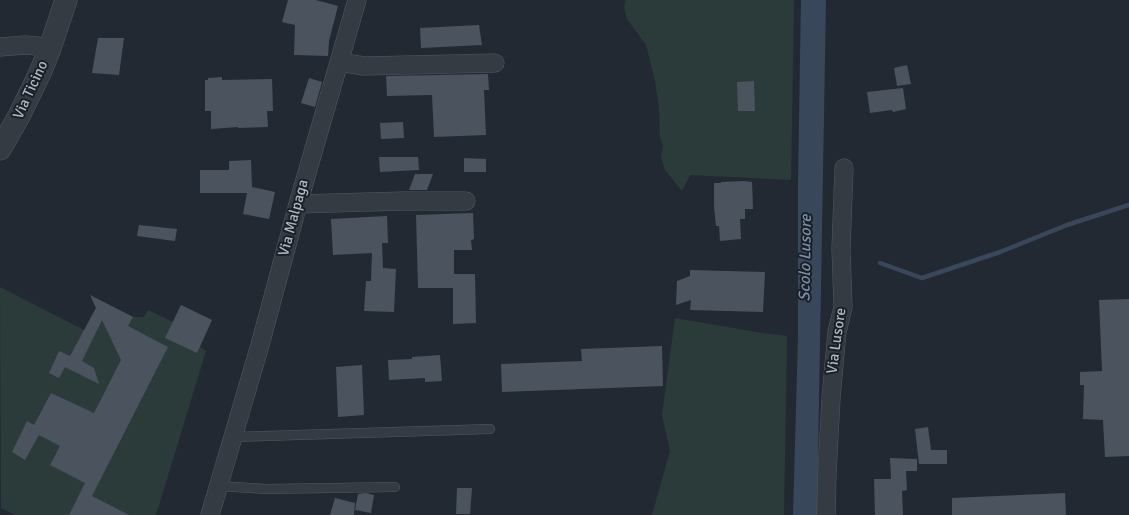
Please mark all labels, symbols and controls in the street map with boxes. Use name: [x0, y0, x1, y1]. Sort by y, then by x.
street label: Via Ticino: [10, 58, 52, 122]
street label: Via Malpaga: [275, 178, 313, 258]
water label: Scolo Lusore: [796, 215, 816, 301]
street label: Via Lusore: [823, 307, 851, 375]

